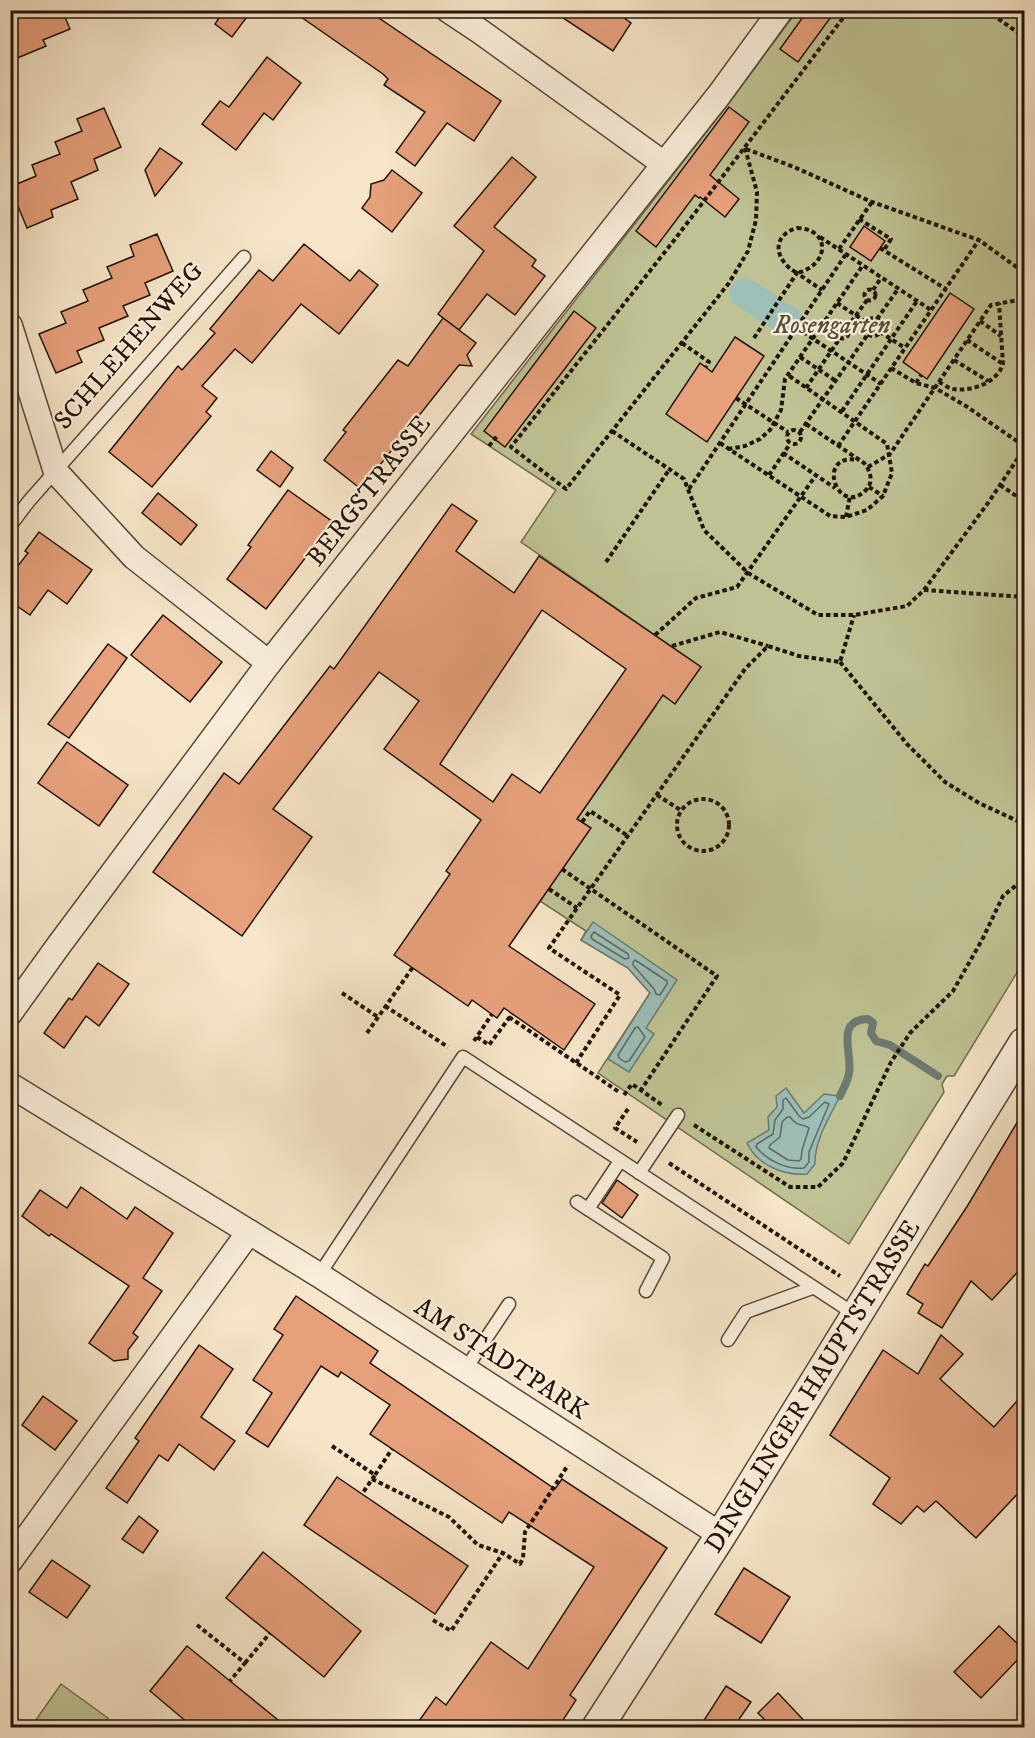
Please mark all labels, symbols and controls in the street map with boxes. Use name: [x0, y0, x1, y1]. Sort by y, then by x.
street label: SCHLEHENWEG: [47, 255, 211, 437]
park label: Rosengarten: [772, 309, 891, 342]
street label: BERGSTRASSE: [300, 409, 438, 573]
street label: DINGLINGER HAUPTSTRASSE: [697, 1214, 928, 1559]
street label: AM STADTPARK: [408, 1291, 595, 1428]

